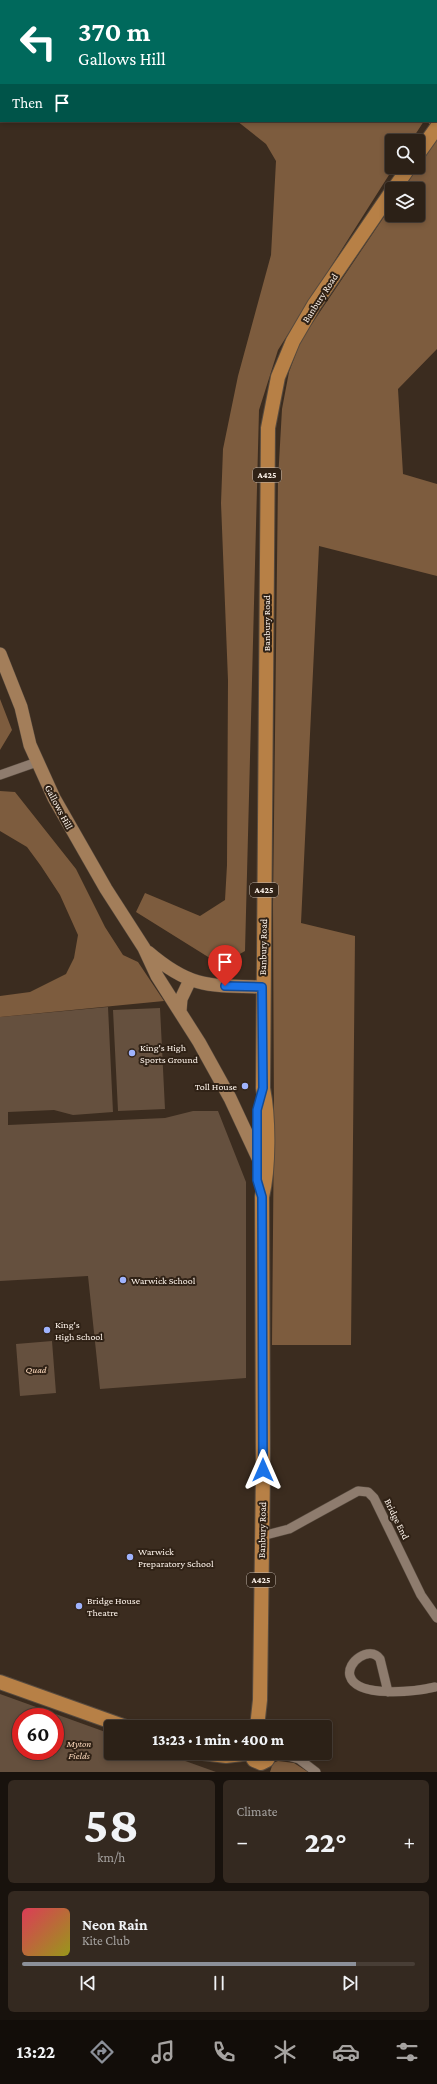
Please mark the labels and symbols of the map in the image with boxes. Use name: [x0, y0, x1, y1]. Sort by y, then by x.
street label: Banbury Road: [300, 271, 340, 325]
road number: A425: [253, 468, 281, 482]
street label: Banbury Road: [261, 594, 272, 651]
street label: Gallows Hill: [43, 783, 75, 831]
road number: A425: [250, 883, 278, 897]
street label: Banbury Road: [257, 918, 269, 975]
pin: [208, 945, 242, 986]
place label: King's High Sports Ground: [140, 1042, 199, 1065]
marker: King's High Sports Ground: [127, 1048, 137, 1058]
place label: Toll House: [195, 1081, 238, 1092]
marker: Toll House: [240, 1081, 250, 1091]
marker: Warwick School: [118, 1275, 128, 1285]
place label: Warwick School: [131, 1275, 196, 1286]
place label: King's High School: [55, 1319, 103, 1342]
marker: King's High School: [42, 1325, 52, 1335]
park label: Quad: [25, 1364, 47, 1375]
position arrow: [242, 1449, 284, 1491]
street label: Bridge End: [382, 1497, 412, 1542]
street label: Banbury Road: [256, 1501, 268, 1558]
place label: Warwick Preparatory School: [138, 1546, 214, 1569]
marker: Warwick Preparatory School: [125, 1552, 135, 1562]
road number: A425: [247, 1573, 275, 1587]
place label: Bridge House Theatre: [87, 1595, 141, 1618]
marker: Bridge House Theatre: [74, 1601, 84, 1611]
speed limit sign: 60: [12, 1708, 64, 1760]
park label: Myton Fields: [66, 1738, 91, 1761]

